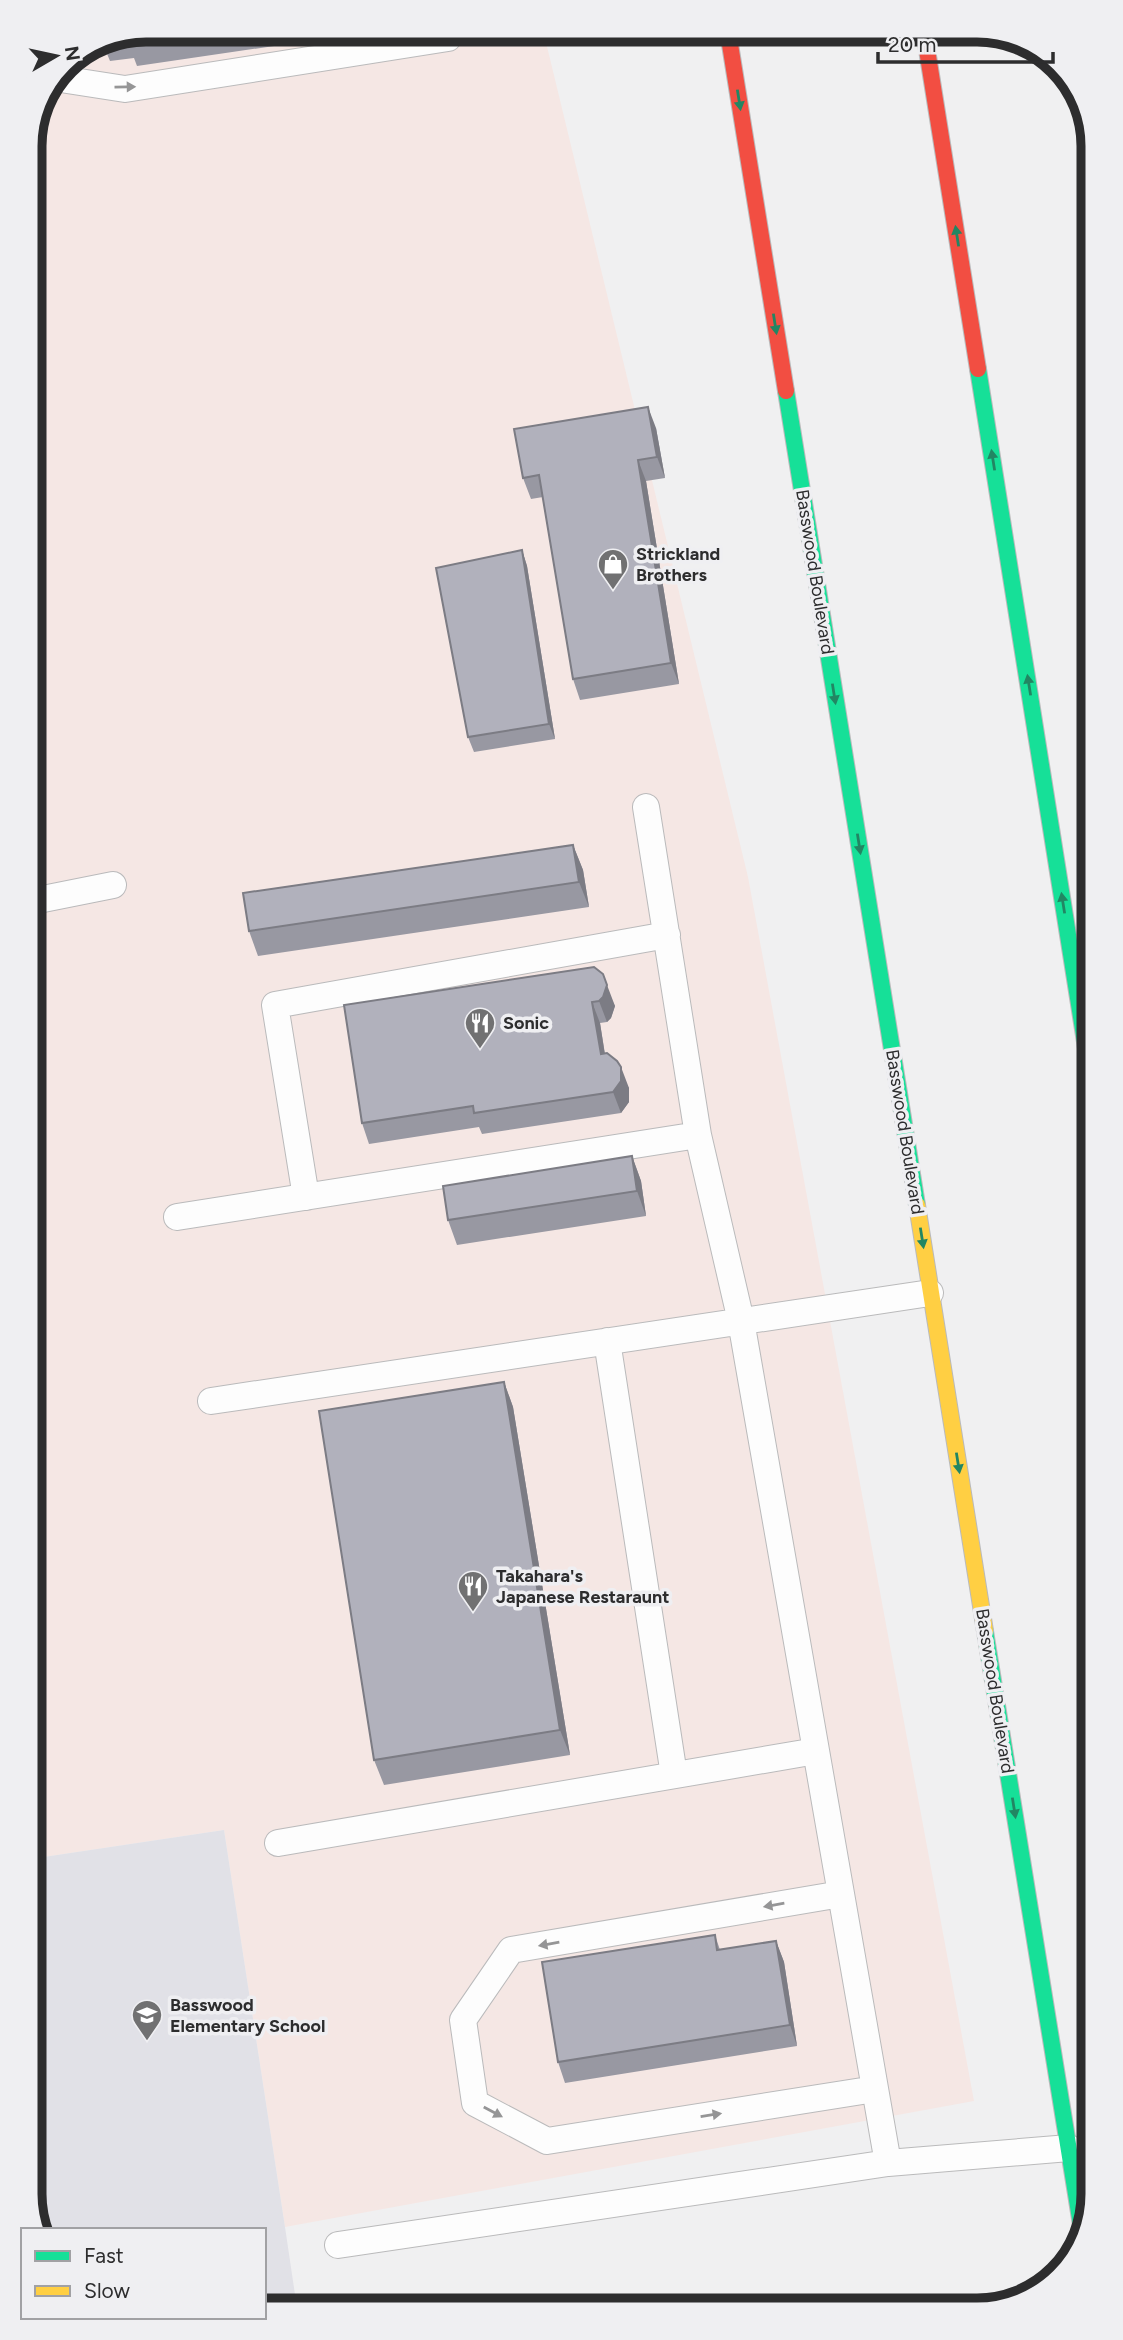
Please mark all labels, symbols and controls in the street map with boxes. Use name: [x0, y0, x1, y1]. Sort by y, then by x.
north arrow: [21, 21, 91, 91]
scale bar: [878, 21, 1053, 65]
text: 20 m: [888, 32, 936, 57]
text: N: [60, 44, 85, 62]
one-way arrow: [114, 81, 136, 93]
one-way arrow: [734, 89, 745, 111]
one-way arrow: [951, 224, 962, 246]
one-way arrow: [770, 314, 781, 336]
one-way arrow: [987, 449, 998, 471]
street label: Basswood Boulevard: [791, 488, 839, 656]
place label: Strickland Brothers: [636, 543, 720, 586]
shop icon: Strickland Brothers: [596, 547, 630, 591]
one-way arrow: [1023, 674, 1034, 696]
one-way arrow: [829, 683, 840, 705]
one-way arrow: [854, 833, 865, 855]
one-way arrow: [1057, 892, 1068, 914]
restaurant icon: Sonic: [463, 1006, 497, 1050]
place label: Sonic: [503, 1012, 549, 1034]
street label: Basswood Boulevard: [881, 1048, 929, 1216]
one-way arrow: [917, 1227, 928, 1249]
one-way arrow: [953, 1452, 964, 1474]
place label: Takahara's Japanese Restaraunt: [496, 1565, 670, 1608]
restaurant icon: Takahara's Japanese Restaraunt: [456, 1569, 490, 1613]
street label: Basswood Boulevard: [971, 1607, 1019, 1775]
one-way arrow: [1009, 1797, 1020, 1819]
one-way arrow: [763, 1900, 785, 1911]
one-way arrow: [538, 1939, 560, 1950]
place label: Basswood Elementary School: [170, 1994, 325, 2037]
school or university icon: Basswood Elementary School: [130, 1998, 164, 2042]
one-way arrow: [483, 2106, 503, 2118]
one-way arrow: [700, 2109, 722, 2120]
legend: [21, 2228, 266, 2319]
text: Fast: [84, 2243, 124, 2268]
text: Slow: [84, 2278, 130, 2303]

